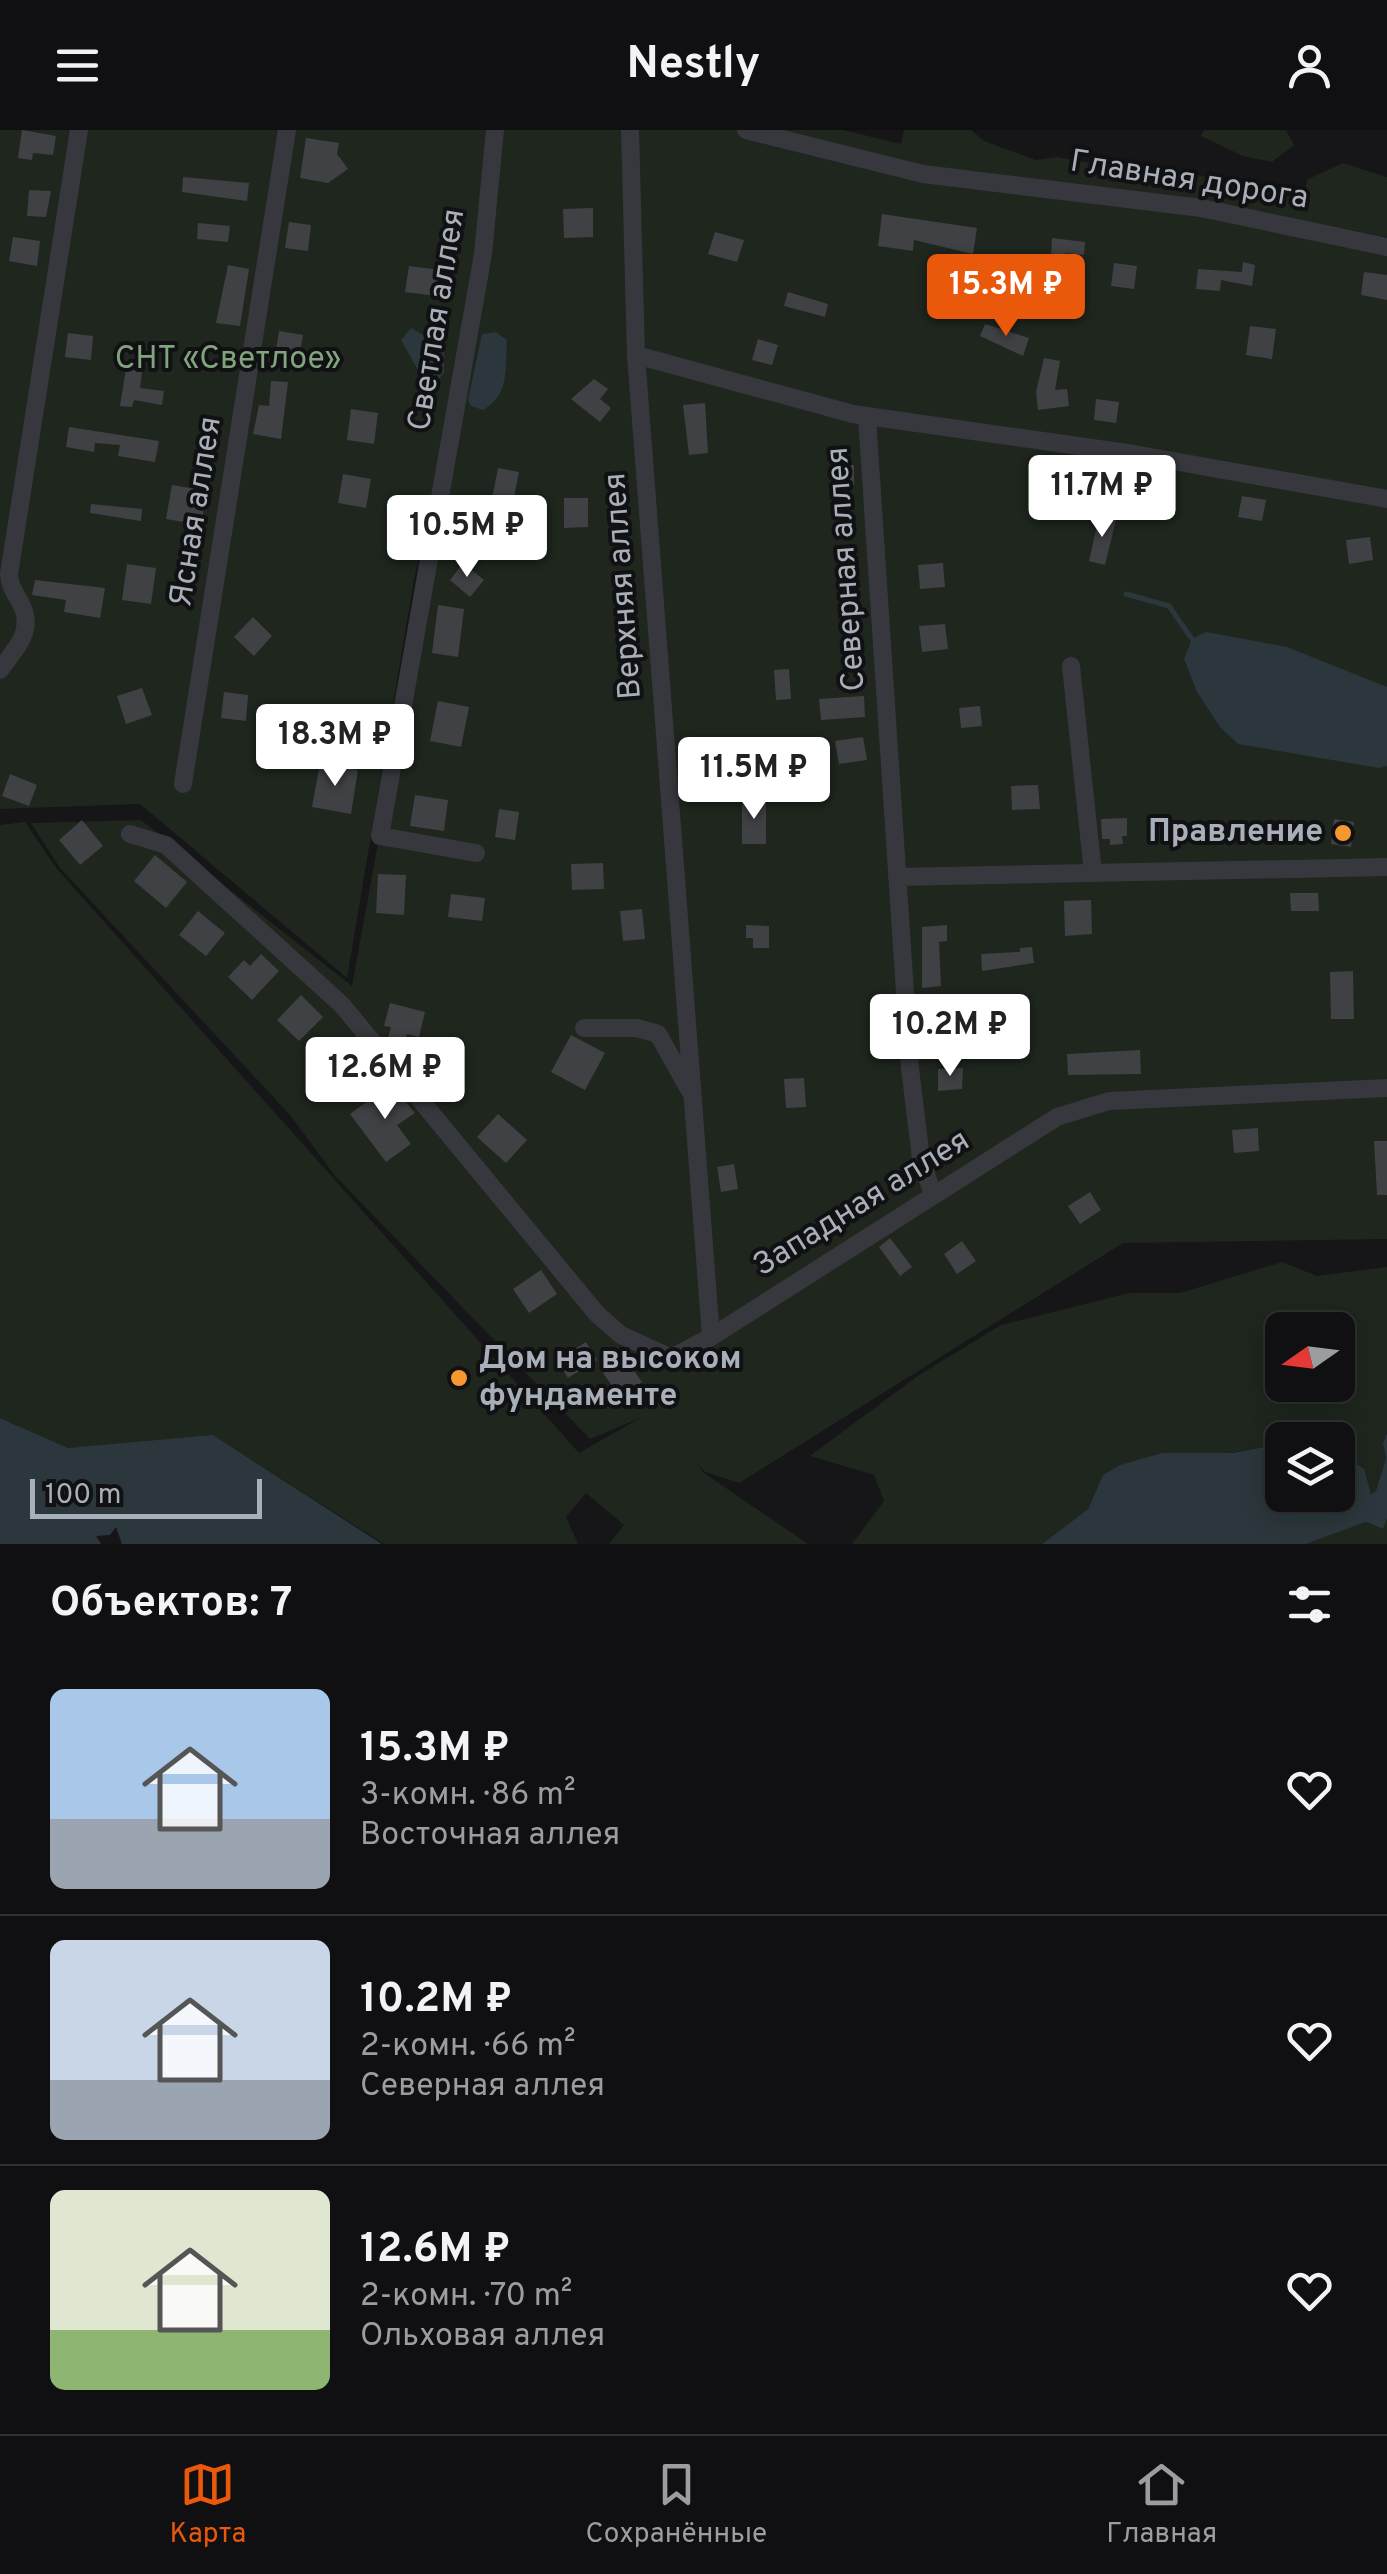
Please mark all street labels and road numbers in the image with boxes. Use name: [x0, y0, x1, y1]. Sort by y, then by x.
street label: Главная дорога: [1067, 142, 1311, 220]
street label: Светлая аллея: [401, 206, 475, 434]
street label: Ясная аллея: [162, 414, 232, 610]
street label: Северная аллея: [819, 445, 875, 693]
street label: Верхняя аллея: [596, 471, 652, 701]
street label: Западная аллея: [746, 1121, 978, 1287]

